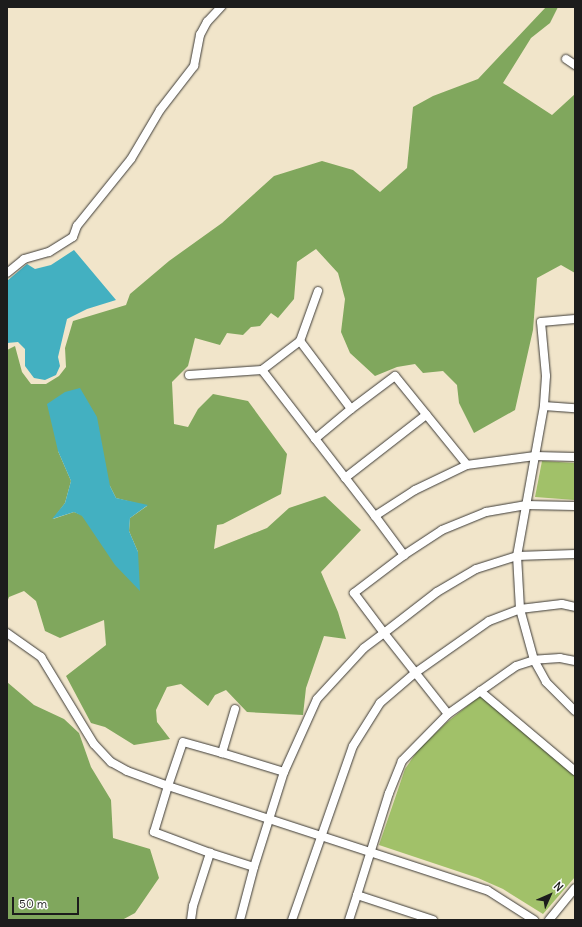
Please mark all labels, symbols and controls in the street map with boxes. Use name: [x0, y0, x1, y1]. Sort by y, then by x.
north arrow: [530, 875, 570, 915]
text: N: [551, 879, 566, 894]
scale bar: [14, 889, 81, 915]
text: 50 m: [19, 896, 47, 911]

